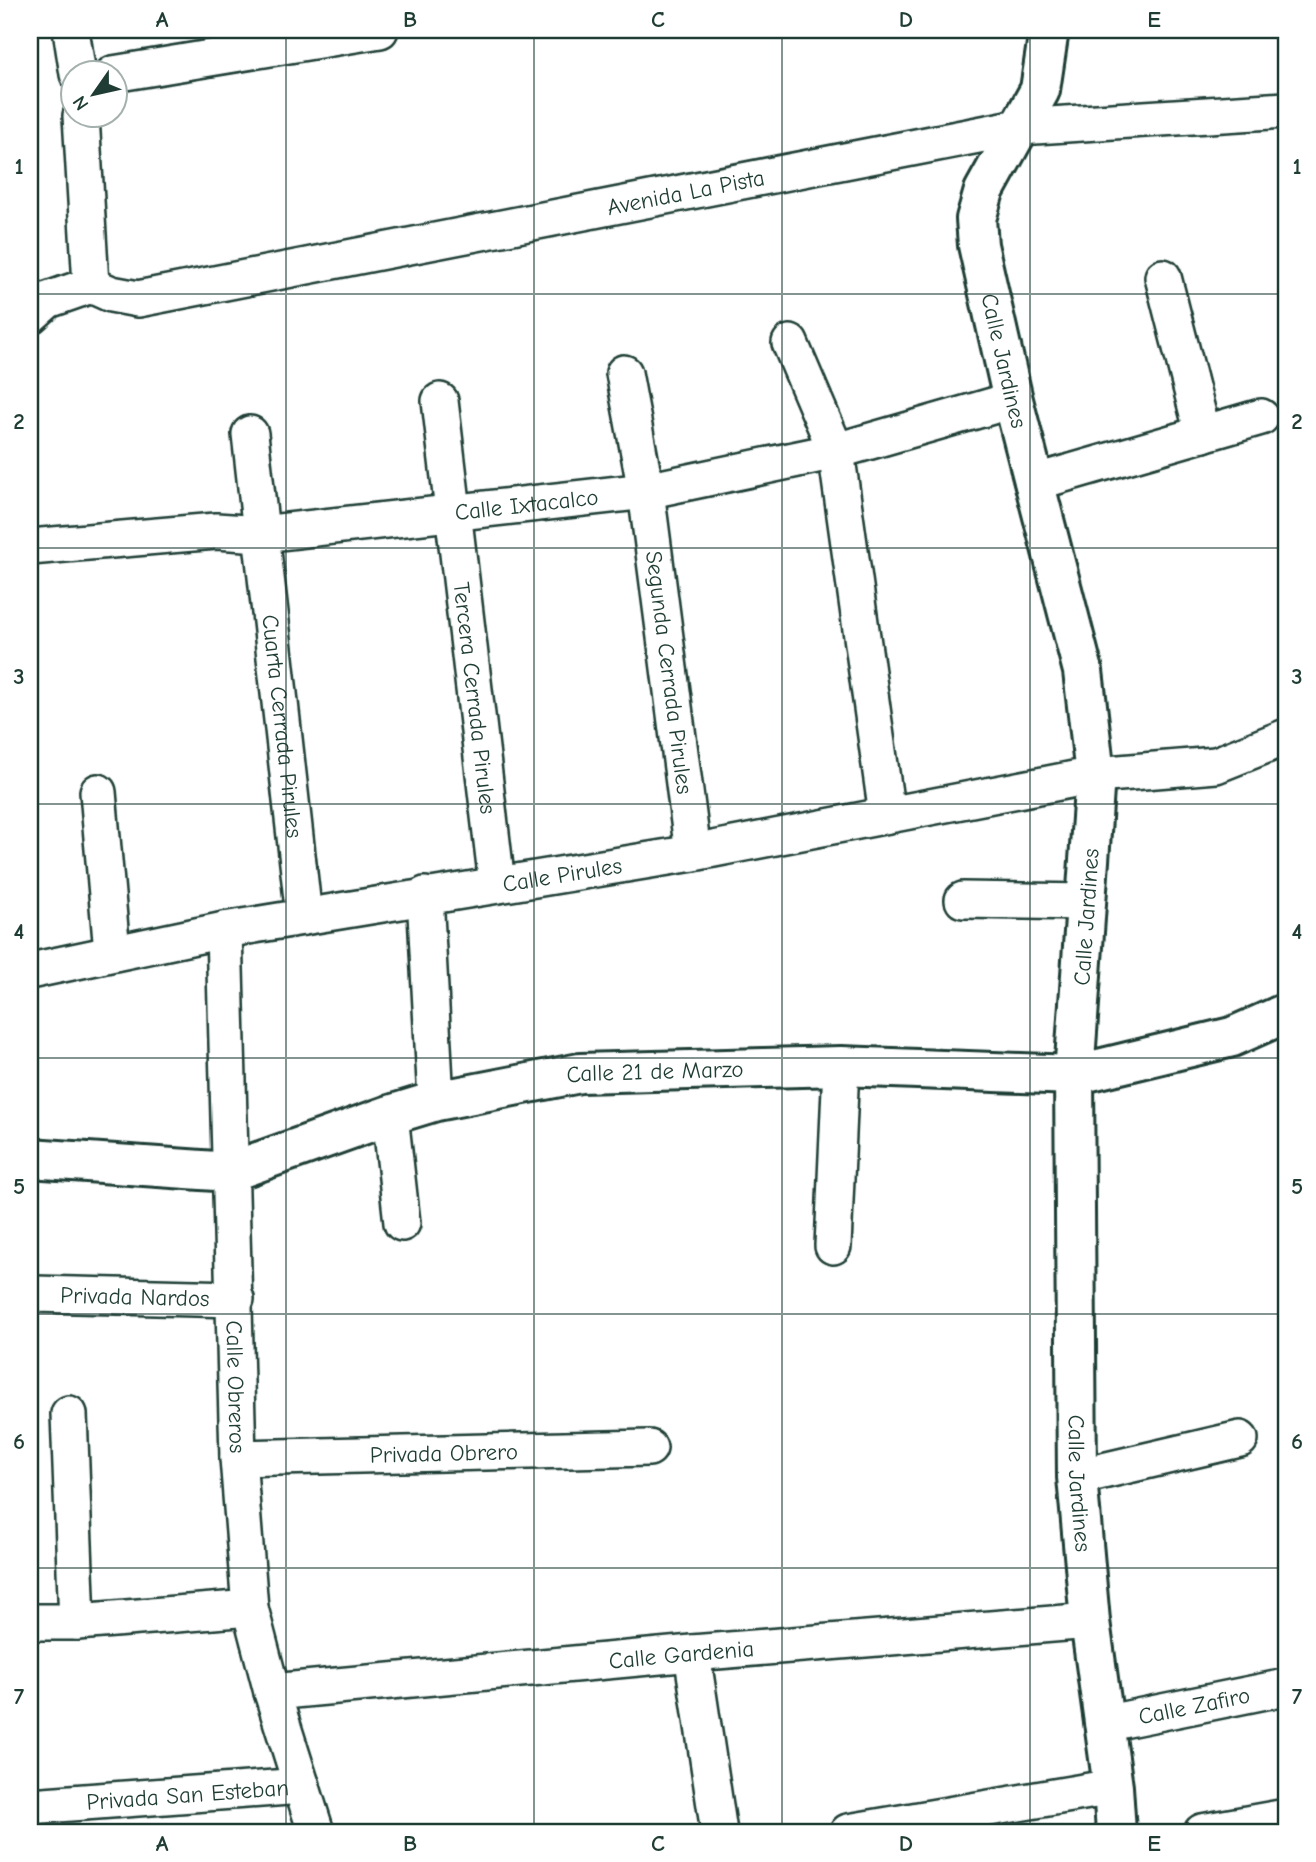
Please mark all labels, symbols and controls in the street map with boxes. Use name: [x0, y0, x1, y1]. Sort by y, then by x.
text: A: [156, 6, 169, 33]
text: B: [403, 6, 417, 33]
text: C: [651, 6, 665, 33]
text: D: [899, 6, 913, 33]
text: E: [1147, 6, 1161, 33]
north arrow: [60, 60, 130, 130]
text: N: [68, 92, 93, 114]
text: 1: [14, 153, 24, 180]
text: 1: [1292, 153, 1302, 180]
street label: Avenida La Pista: [605, 164, 767, 221]
street label: Calle Jardines: [975, 291, 1033, 431]
text: 2: [13, 408, 25, 435]
text: 2: [1291, 408, 1303, 435]
street label: Calle Ixtacalco: [453, 483, 600, 526]
street label: Segunda Cerrada Pirules: [640, 549, 698, 796]
street label: Tercera Cerrada Pirules: [447, 581, 502, 815]
street label: Cuarta Cerrada Pirules: [256, 613, 308, 839]
text: 3: [13, 663, 25, 690]
text: 3: [1291, 663, 1303, 690]
street label: Calle Jardines: [1068, 848, 1105, 986]
street label: Calle Pirules: [501, 852, 624, 898]
text: 4: [14, 918, 25, 945]
text: 4: [1292, 918, 1303, 945]
street label: Calle 21 de Marzo: [564, 1056, 744, 1089]
text: 5: [13, 1173, 25, 1200]
text: 5: [1291, 1173, 1303, 1200]
street label: Privada Nardos: [60, 1282, 210, 1312]
street label: Calle Obreros: [220, 1320, 251, 1454]
street label: Calle Jardines: [1063, 1415, 1097, 1553]
text: 6: [13, 1428, 25, 1455]
text: 6: [1291, 1428, 1303, 1455]
street label: Privada Obrero: [369, 1438, 518, 1469]
street label: Calle Gardenia: [608, 1635, 755, 1675]
street label: Calle Zafiro: [1136, 1682, 1252, 1731]
text: 7: [14, 1683, 25, 1710]
text: 7: [1292, 1683, 1303, 1710]
street label: Privada San Esteban: [85, 1774, 290, 1816]
text: A: [156, 1830, 169, 1857]
text: B: [403, 1830, 417, 1857]
text: C: [651, 1830, 665, 1857]
text: D: [899, 1830, 913, 1857]
text: E: [1147, 1830, 1161, 1857]

